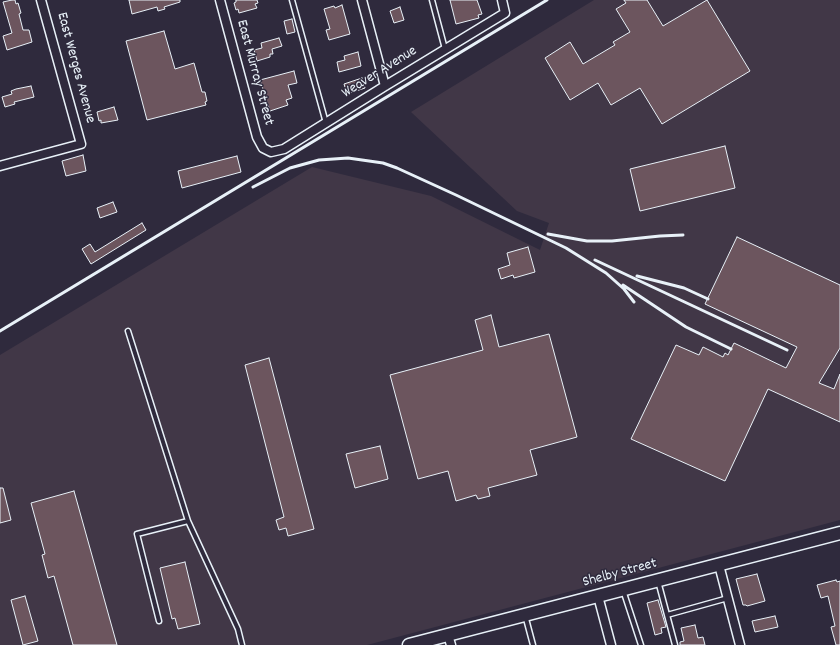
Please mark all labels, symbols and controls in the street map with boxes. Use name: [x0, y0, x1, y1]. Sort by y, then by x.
street label: East Werges Avenue: [52, 11, 98, 125]
street label: East Murray Street: [231, 18, 277, 128]
street label: Weaver Avenue: [339, 43, 421, 103]
street label: Shelby Street: [581, 555, 659, 593]

